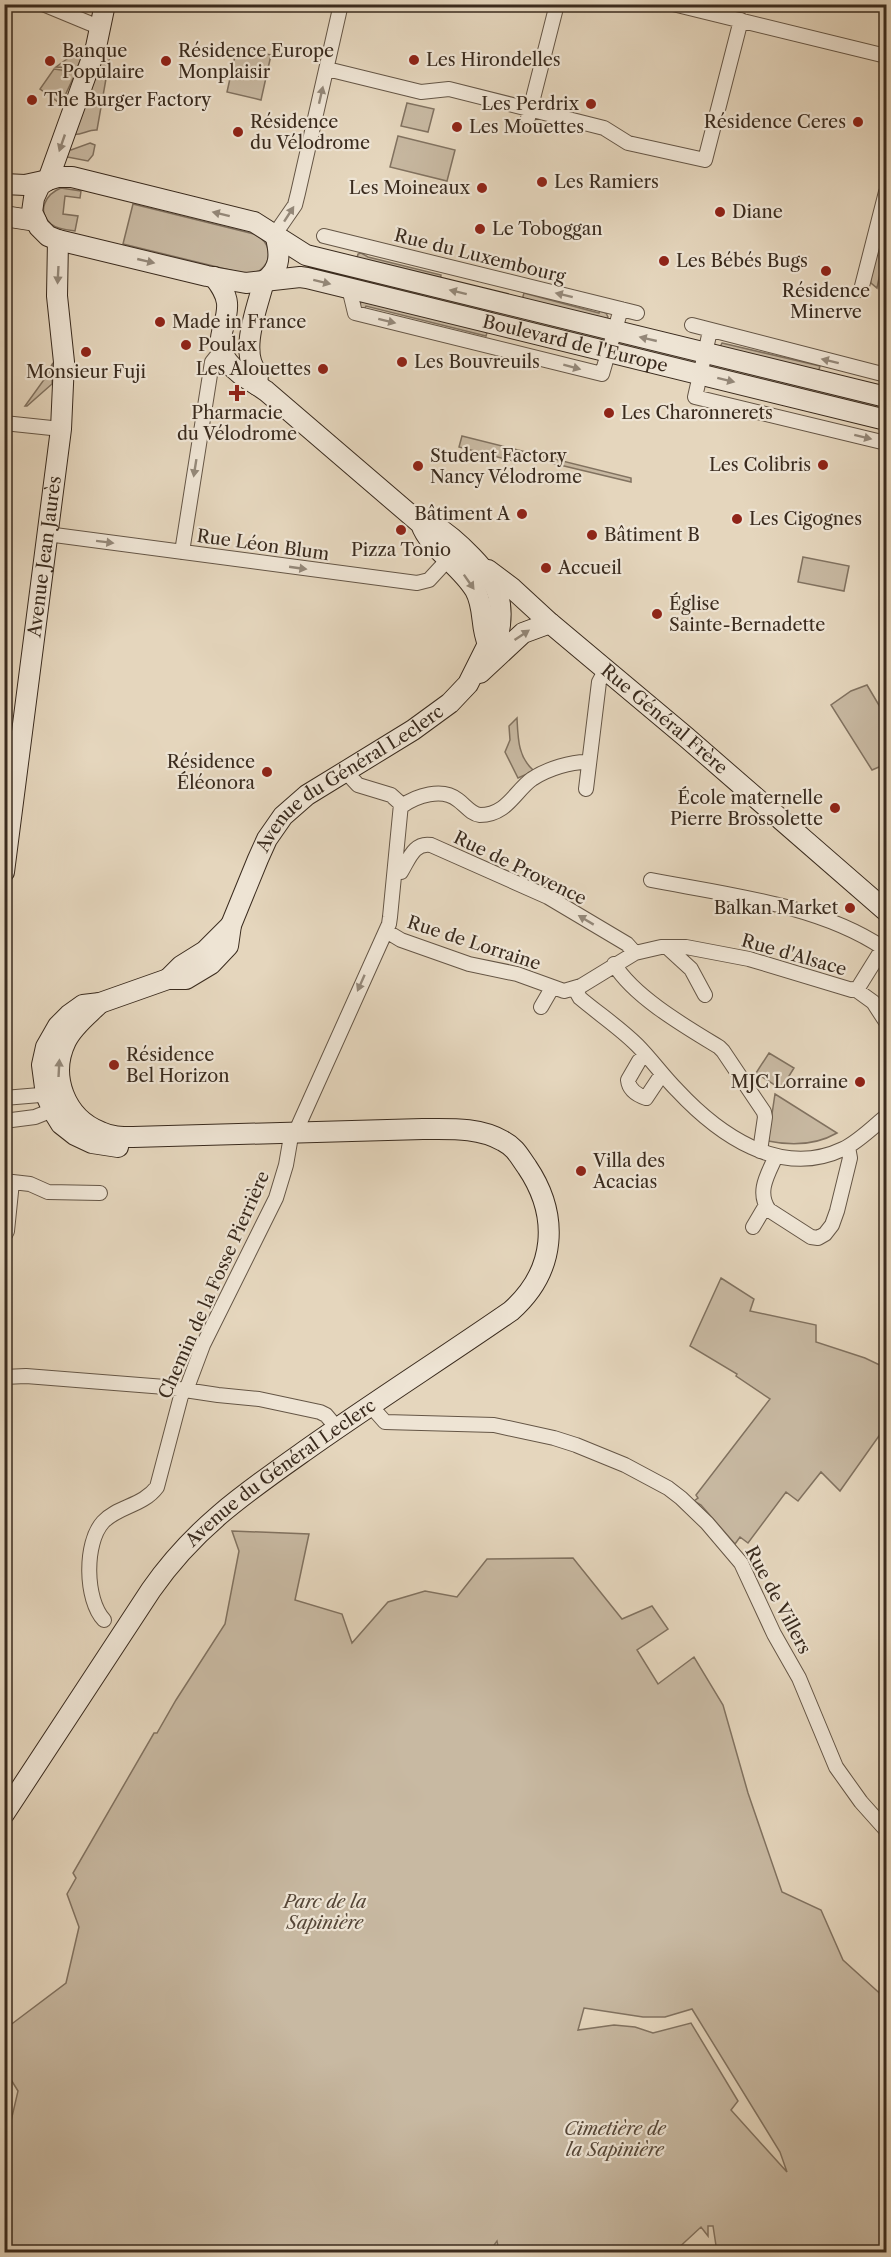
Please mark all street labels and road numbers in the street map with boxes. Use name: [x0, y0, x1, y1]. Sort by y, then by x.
street label: Rue du Luxembourg: [392, 224, 568, 288]
street label: Boulevard de l'Europe: [480, 310, 670, 377]
street label: Avenue Jean Jaurès: [23, 474, 66, 640]
street label: Rue Léon Blum: [195, 525, 331, 565]
street label: Rue Général Frère: [597, 659, 732, 779]
street label: Avenue du Général Leclerc: [251, 700, 448, 856]
street label: Rue de Provence: [450, 826, 590, 910]
street label: Rue de Lorraine: [404, 911, 544, 975]
street label: Rue d'Alsace: [739, 929, 849, 981]
street label: Chemin de la Fosse Pierrière: [154, 1168, 274, 1402]
street label: Avenue du Général Leclerc: [180, 1394, 380, 1552]
street label: Rue de Villers: [740, 1542, 816, 1658]

